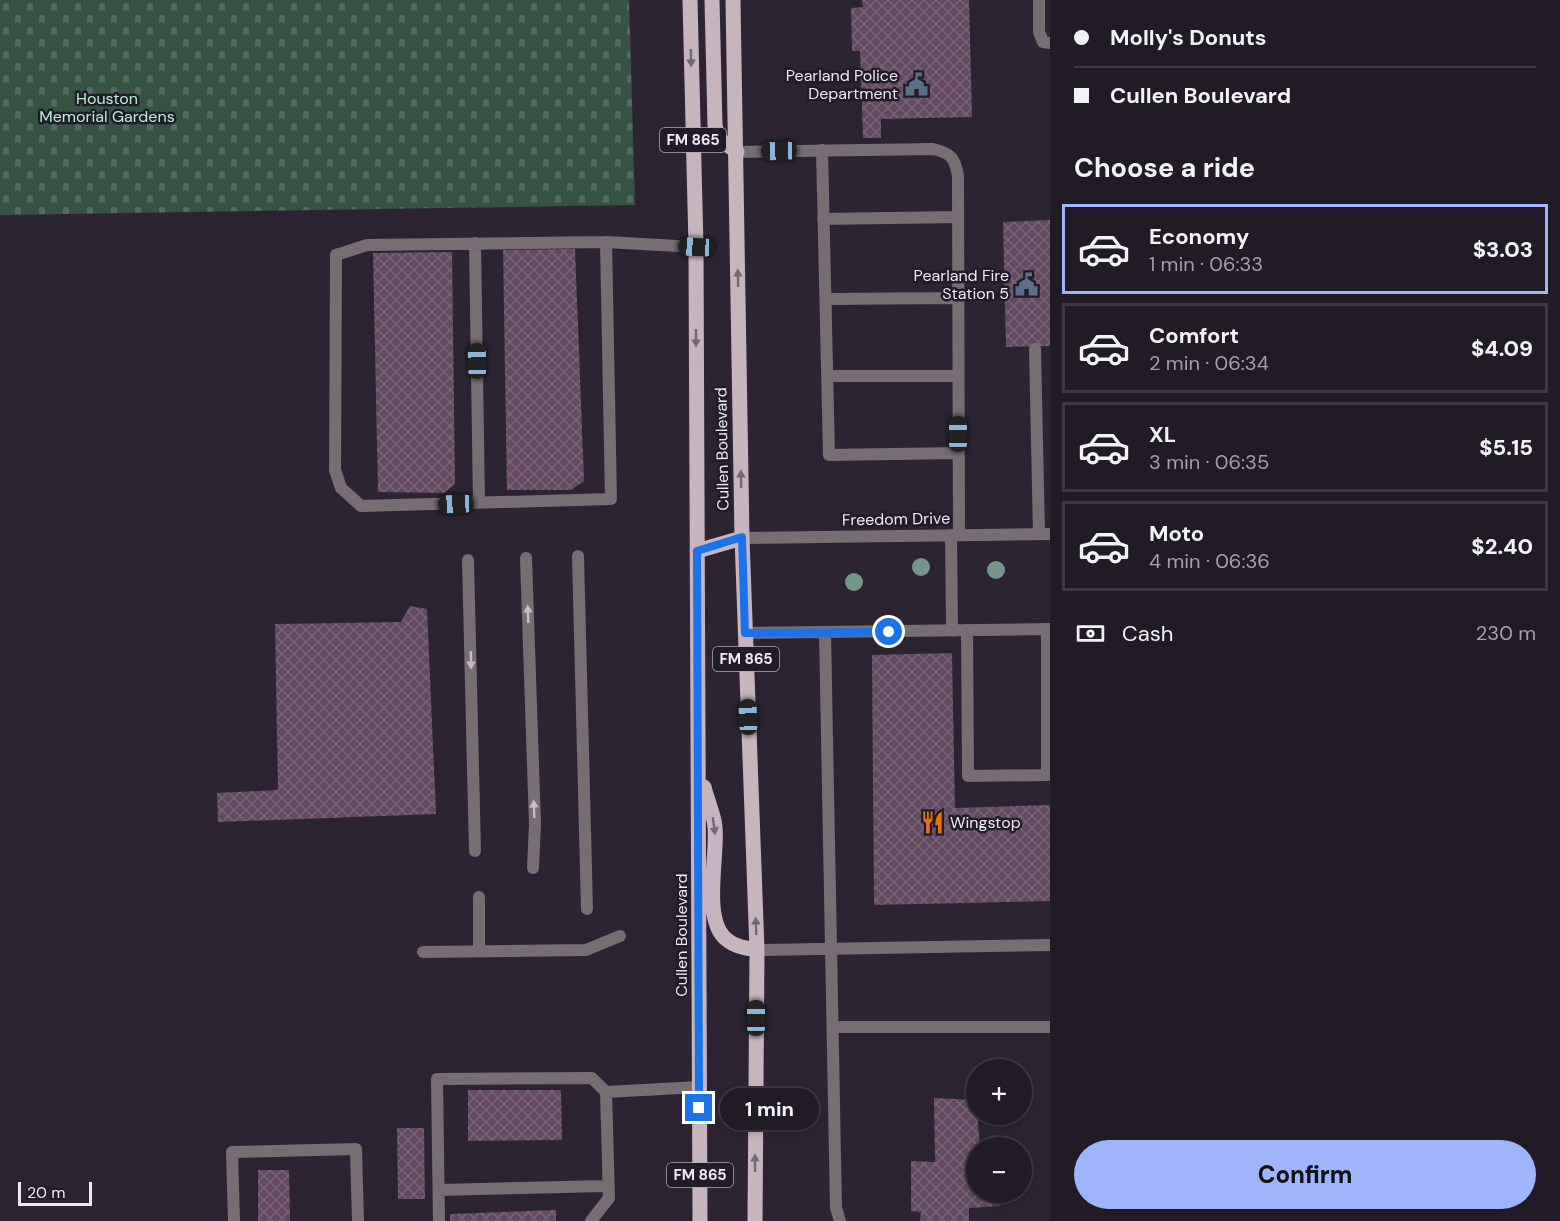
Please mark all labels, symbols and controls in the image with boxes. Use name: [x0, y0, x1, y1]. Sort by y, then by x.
text: Molly's Donuts: [1110, 23, 1267, 52]
one-way arrow: [686, 49, 696, 68]
place label: Pearland Police Department: [786, 65, 898, 104]
public building icon: Pearland Police Department: [903, 71, 929, 97]
text: Cullen Boulevard: [1110, 81, 1291, 110]
park label: Houston Memorial Gardens: [39, 88, 175, 127]
road number: FM 865: [660, 128, 726, 152]
car: [761, 142, 797, 160]
text: Choose a ride: [1074, 150, 1255, 185]
icon: car: [1077, 222, 1131, 276]
text: Economy: [1149, 222, 1249, 251]
text: $3.03: [1473, 235, 1533, 264]
car: [678, 237, 714, 257]
text: 1 min · 06:33: [1149, 251, 1263, 277]
place label: Pearland Fire Station 5: [914, 265, 1009, 304]
one-way arrow: [734, 269, 743, 288]
public building icon: Pearland Fire Station 5: [1014, 271, 1040, 297]
icon: car: [1077, 321, 1131, 375]
text: Comfort: [1149, 321, 1239, 350]
one-way arrow: [691, 329, 701, 348]
text: $4.09: [1471, 334, 1533, 363]
car: [468, 343, 486, 379]
text: 2 min · 06:34: [1149, 350, 1269, 376]
street label: Cullen Boulevard: [710, 387, 734, 511]
car: [949, 416, 967, 452]
icon: car: [1077, 420, 1131, 474]
text: XL: [1149, 420, 1176, 449]
text: $5.15: [1479, 433, 1533, 462]
text: 3 min · 06:35: [1149, 449, 1269, 475]
one-way arrow: [736, 470, 746, 489]
car: [438, 494, 474, 514]
street label: Freedom Drive: [842, 508, 950, 530]
icon: car: [1077, 519, 1131, 573]
text: Moto: [1149, 519, 1204, 548]
text: $2.40: [1471, 532, 1533, 561]
text: 4 min · 06:36: [1149, 548, 1270, 574]
one-way arrow: [523, 605, 533, 624]
icon: cash: [1074, 617, 1107, 650]
route start: [875, 618, 902, 645]
text: Cash: [1122, 619, 1173, 648]
text: 230 m: [1476, 620, 1536, 646]
road number: FM 865: [713, 647, 779, 671]
one-way arrow: [466, 651, 475, 670]
car: [738, 699, 758, 735]
one-way arrow: [530, 800, 539, 819]
restaurant icon: Wingstop: [919, 809, 945, 835]
place label: Wingstop: [950, 812, 1021, 833]
one-way arrow: [709, 817, 718, 836]
street label: Cullen Boulevard: [671, 873, 692, 997]
one-way arrow: [751, 916, 760, 935]
car: [747, 1000, 765, 1036]
map controls: [966, 1059, 1032, 1203]
button: +: [966, 1059, 1032, 1125]
callout: 1 min: [720, 1087, 819, 1129]
route end: [685, 1094, 712, 1121]
text: 1 min: [745, 1096, 794, 1122]
button: −: [966, 1137, 1032, 1203]
button: Confirm: [1074, 1140, 1536, 1209]
one-way arrow: [750, 1153, 760, 1172]
road number: FM 865: [667, 1163, 733, 1187]
scale bar: [18, 1179, 92, 1206]
text: 20 m: [27, 1182, 66, 1203]

